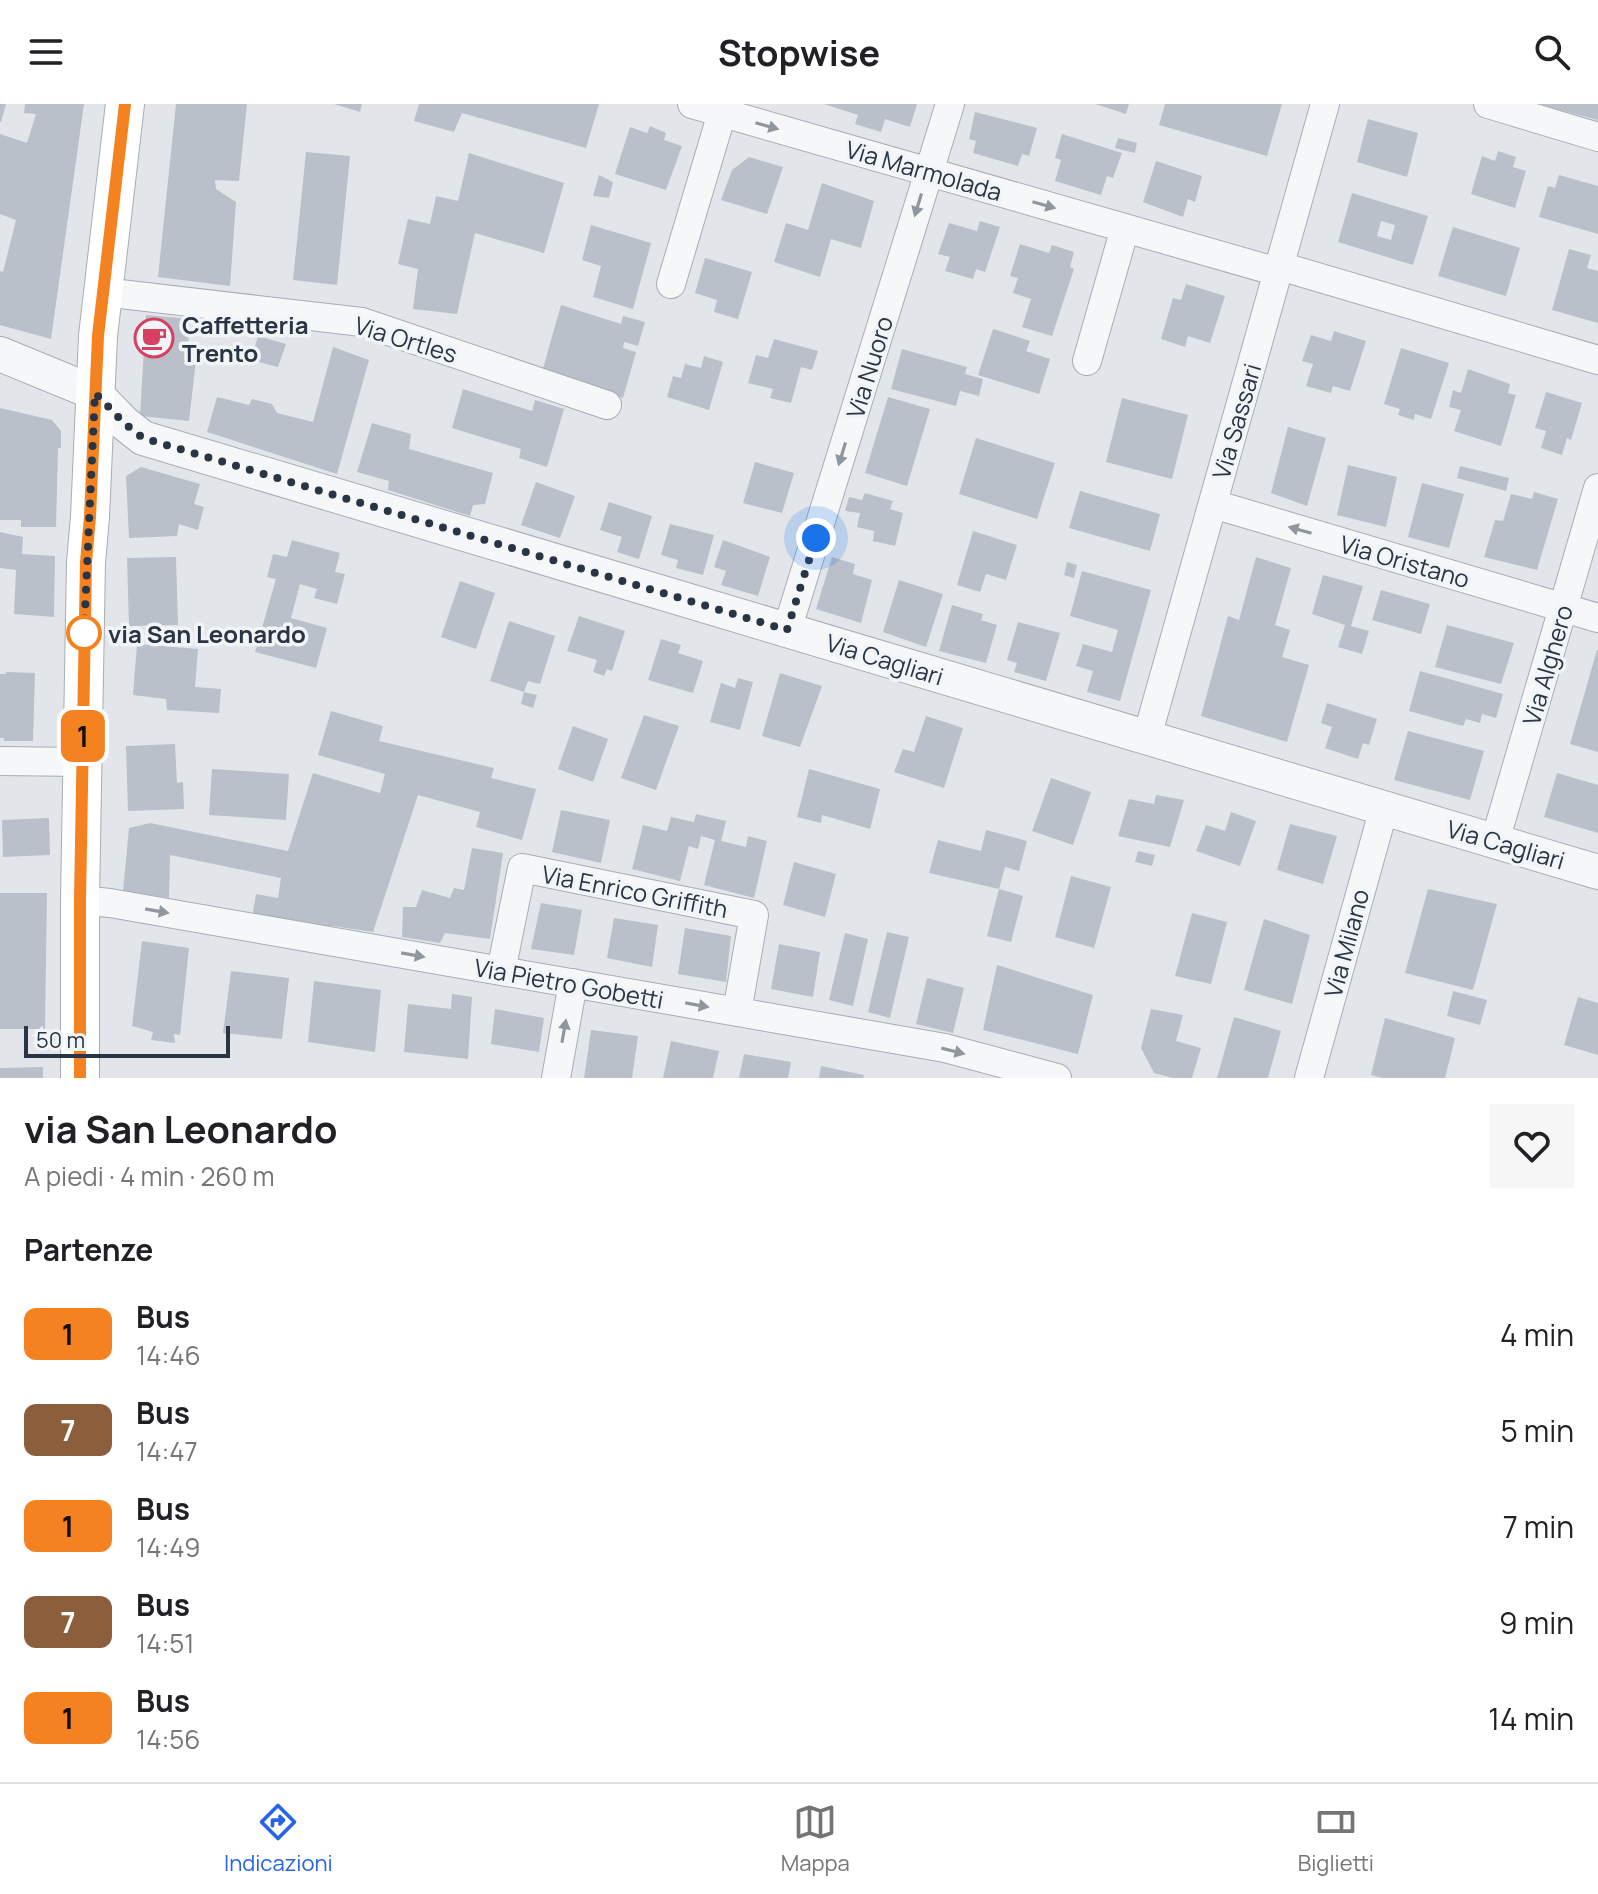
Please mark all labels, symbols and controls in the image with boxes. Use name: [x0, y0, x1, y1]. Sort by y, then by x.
text: Stopwise: [718, 28, 880, 77]
icon: menu: [24, 30, 68, 74]
icon: search: [1530, 30, 1574, 74]
one-way arrow: [755, 120, 780, 132]
street label: Via Marmolada: [842, 132, 1006, 208]
one-way arrow: [912, 194, 924, 218]
one-way arrow: [1033, 199, 1057, 212]
place label: Caffetteria Trento: [182, 308, 309, 369]
street label: Via Ortles: [351, 308, 461, 370]
street label: Via Nuoro: [838, 312, 900, 422]
cafe icon: Caffetteria Trento: [133, 317, 175, 359]
street label: Via Sassari: [1204, 359, 1268, 483]
one-way arrow: [835, 442, 848, 466]
your location: [796, 518, 836, 558]
one-way arrow: [1288, 523, 1312, 536]
street label: Via Oristano: [1336, 527, 1474, 595]
street label: Via Alghero: [1514, 601, 1580, 729]
marker: via San Leonardo: [67, 616, 101, 650]
place label: via San Leonardo: [108, 617, 306, 650]
street label: Via Cagliari: [822, 625, 948, 693]
line badge: 1: [57, 710, 109, 762]
text: 1: [77, 717, 89, 755]
street label: Via Cagliari: [1443, 811, 1569, 877]
street label: Via Enrico Griffith: [539, 857, 731, 925]
street label: Via Milano: [1316, 885, 1376, 1001]
one-way arrow: [145, 905, 170, 917]
one-way arrow: [401, 950, 426, 962]
street label: Via Pietro Gobetti: [472, 950, 666, 1016]
one-way arrow: [685, 999, 710, 1011]
one-way arrow: [559, 1018, 571, 1043]
scale bar: [24, 1022, 230, 1058]
text: 50 m: [36, 1025, 85, 1055]
one-way arrow: [940, 1045, 965, 1057]
text: via San Leonardo: [24, 1102, 337, 1154]
button: heart: [1490, 1104, 1574, 1188]
text: A piedi · 4 min · 260 m: [24, 1158, 275, 1194]
text: Partenze: [24, 1229, 153, 1270]
text: Bus: [136, 1296, 190, 1337]
text: 4 min: [1500, 1314, 1574, 1355]
text: 1: [62, 1315, 74, 1353]
text: 14:46: [136, 1337, 201, 1373]
text: Bus: [136, 1392, 190, 1433]
text: 5 min: [1500, 1410, 1574, 1451]
text: 7: [61, 1411, 75, 1449]
text: 14:47: [136, 1433, 198, 1469]
text: Bus: [136, 1488, 190, 1529]
text: 7 min: [1503, 1506, 1574, 1547]
text: 1: [62, 1507, 74, 1545]
text: 14:49: [136, 1529, 200, 1565]
text: Bus: [136, 1584, 190, 1625]
text: 9 min: [1499, 1602, 1574, 1643]
text: 7: [61, 1603, 75, 1641]
text: 14:51: [136, 1625, 194, 1661]
text: Bus: [136, 1680, 190, 1721]
text: 14 min: [1488, 1698, 1574, 1739]
text: 1: [62, 1699, 74, 1737]
text: 14:56: [136, 1721, 200, 1757]
tab: Indicazioni: [224, 1800, 333, 1878]
tab: Mappa: [781, 1800, 850, 1878]
tab: Biglietti: [1298, 1800, 1374, 1878]

